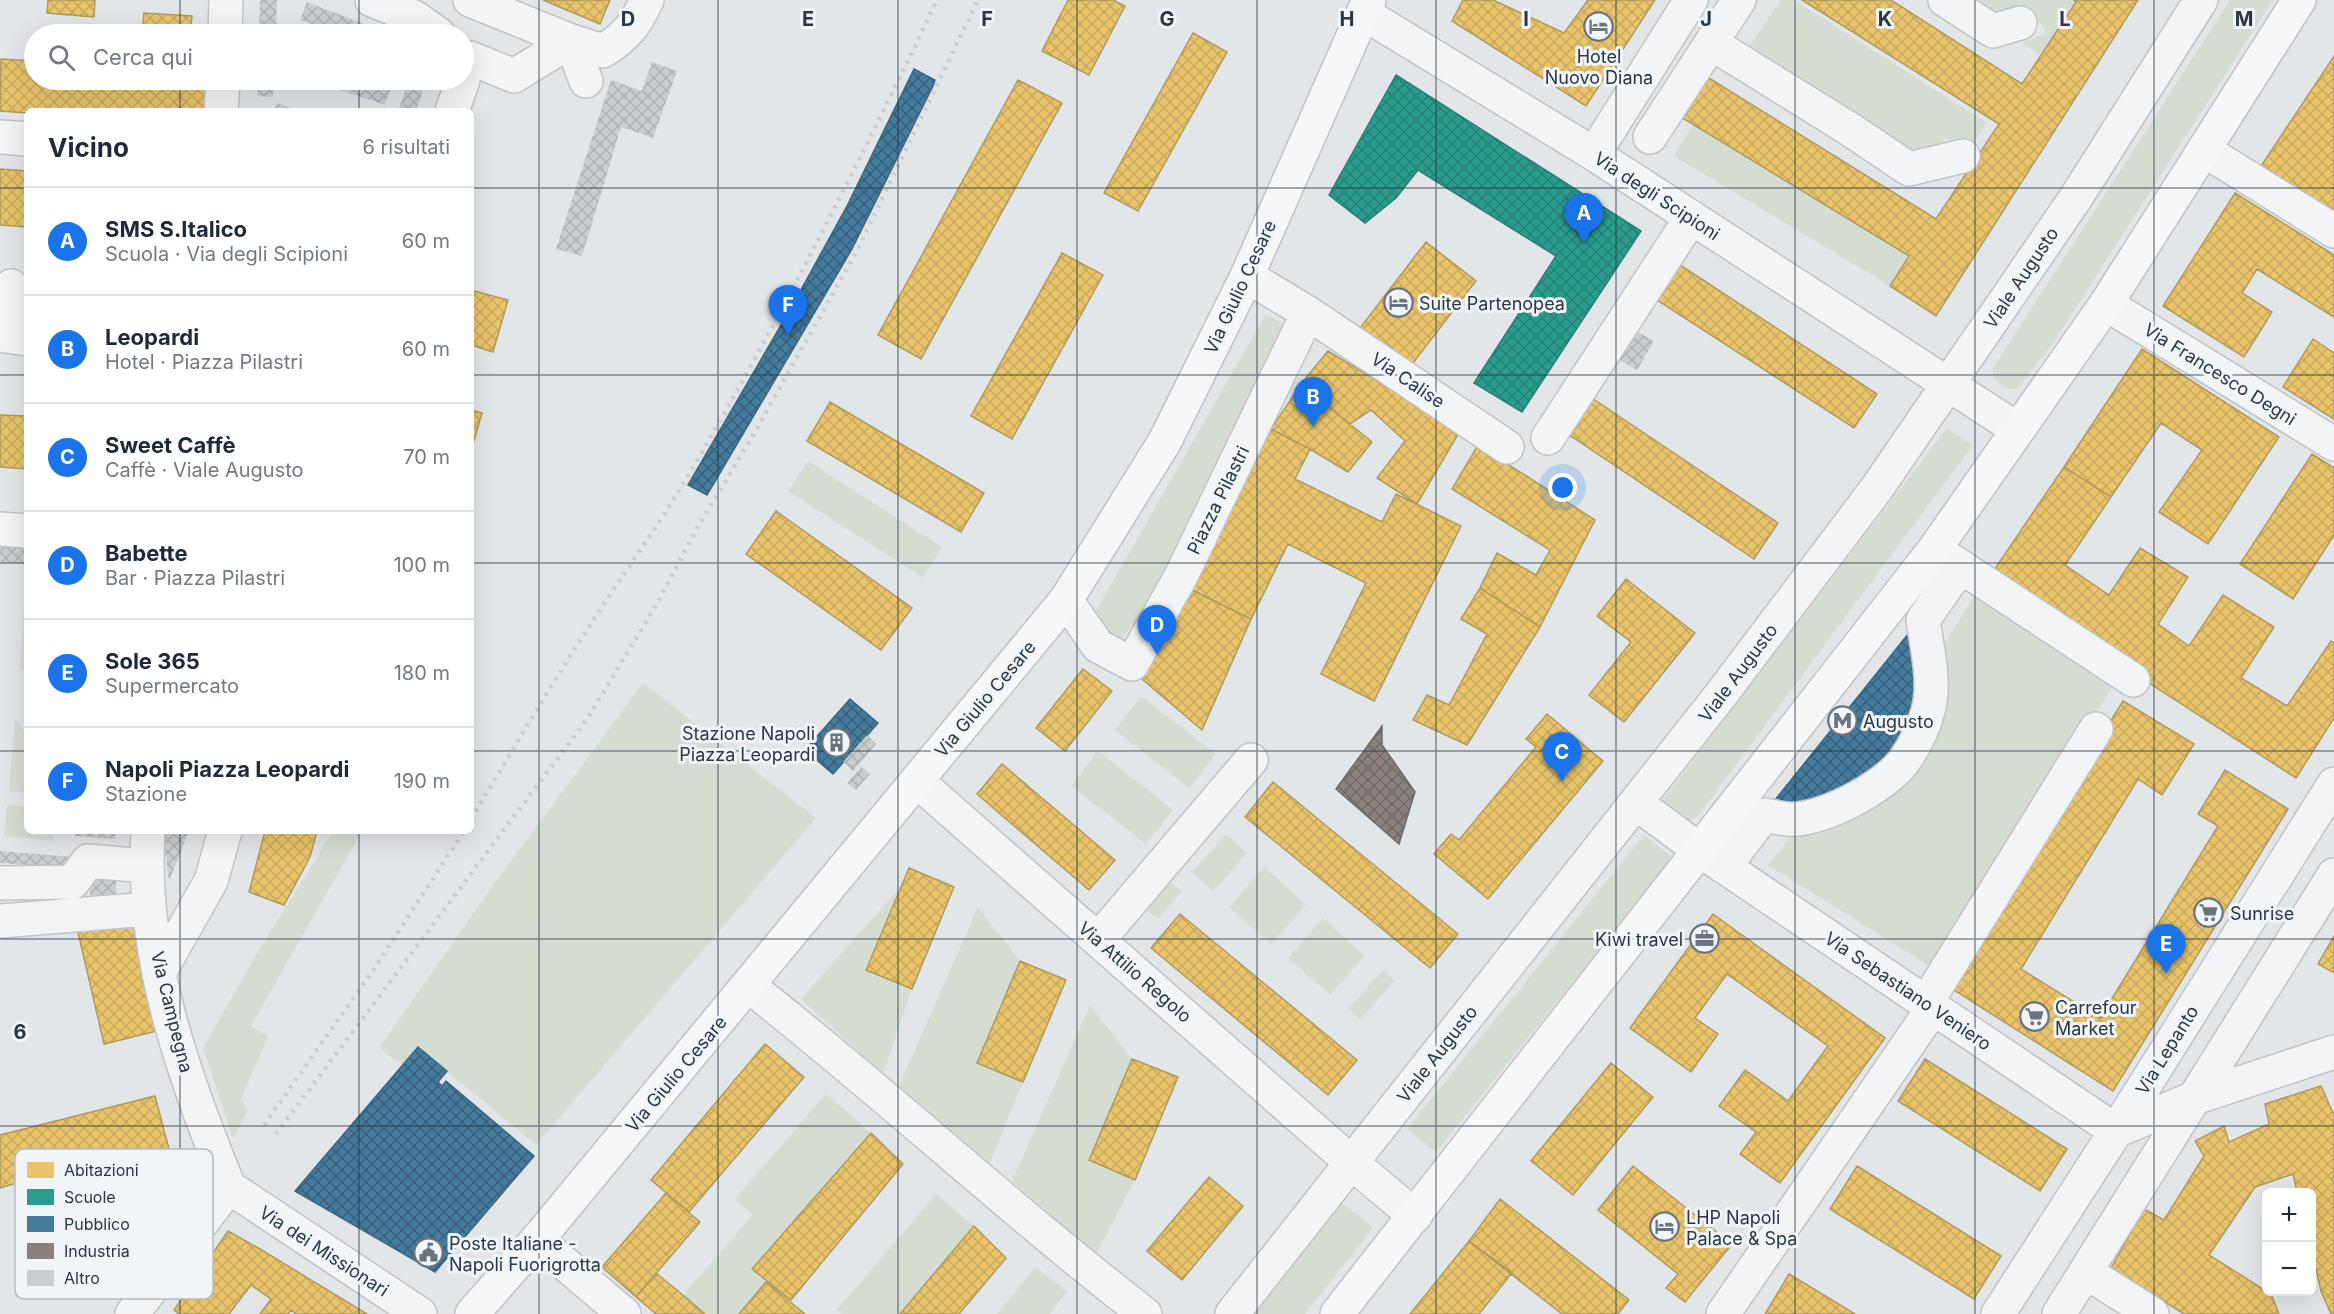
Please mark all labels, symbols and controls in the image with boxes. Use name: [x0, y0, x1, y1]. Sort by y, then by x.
text: D: [621, 7, 635, 31]
text: E: [802, 7, 814, 31]
text: F: [981, 7, 993, 31]
text: G: [1159, 7, 1175, 31]
text: H: [1340, 7, 1354, 31]
text: I: [1523, 7, 1529, 31]
text: J: [1700, 7, 1712, 31]
text: K: [1878, 7, 1892, 31]
text: L: [2059, 7, 2071, 31]
text: M: [2235, 7, 2253, 31]
hotel icon: Hotel Nuovo Diana: [1583, 11, 1615, 43]
search box: [24, 24, 474, 90]
icon: search: [45, 41, 78, 74]
text: Cerca qui: [93, 44, 193, 70]
place label: Hotel Nuovo Diana: [1545, 46, 1653, 88]
text: Vicino: [48, 132, 129, 163]
text: 6 risultati: [363, 135, 450, 159]
street label: Via degli Scipioni: [1590, 148, 1724, 244]
pin: A: [1564, 194, 1604, 243]
text: SMS S.Italico: [105, 216, 247, 242]
street label: Via Giulio Cesare: [1200, 217, 1280, 357]
street label: Viale Augusto: [1979, 223, 2063, 333]
text: A: [60, 229, 75, 253]
text: 60 m: [402, 229, 450, 253]
text: Scuola · Via degli Scipioni: [105, 242, 348, 266]
pin: F: [768, 286, 808, 335]
hotel icon: Suite Partenopea: [1382, 287, 1414, 319]
place label: Suite Partenopea: [1419, 293, 1565, 314]
street label: Via Francesco Degni: [2140, 319, 2300, 429]
text: Leopardi: [105, 324, 199, 350]
text: B: [61, 337, 74, 361]
text: 60 m: [402, 337, 450, 361]
street label: Via Calise: [1367, 348, 1449, 412]
text: Hotel · Piazza Pilastri: [105, 350, 303, 374]
pin: B: [1294, 378, 1332, 427]
text: Sweet Caffè: [105, 432, 236, 458]
street label: Piazza Pilastri: [1183, 442, 1253, 558]
text: C: [60, 445, 75, 469]
text: 70 m: [403, 445, 450, 469]
text: Caffè · Viale Augusto: [105, 458, 304, 482]
your location: [1548, 473, 1577, 502]
text: Babette: [105, 540, 188, 566]
text: D: [60, 553, 75, 577]
text: 100 m: [393, 553, 450, 577]
text: Bar · Piazza Pilastri: [105, 566, 285, 590]
pin: D: [1138, 606, 1176, 655]
street label: Viale Augusto: [1694, 620, 1782, 726]
street label: Via Giulio Cesare: [930, 637, 1040, 761]
text: Sole 365: [105, 648, 200, 674]
text: E: [61, 661, 74, 685]
text: 180 m: [394, 661, 450, 685]
text: Supermercato: [105, 674, 239, 698]
metro station icon: Augusto: [1826, 705, 1858, 737]
place label: Augusto: [1863, 711, 1934, 732]
place label: Stazione Napoli Piazza Leopardi: [679, 723, 815, 765]
building icon: Stazione Napoli Piazza Leopardi: [820, 727, 852, 759]
pin: C: [1542, 732, 1582, 782]
text: Napoli Piazza Leopardi: [105, 756, 349, 782]
text: F: [62, 769, 73, 793]
text: 190 m: [394, 769, 450, 793]
text: Stazione: [105, 782, 187, 806]
supermarket icon: Sunrise: [2193, 897, 2225, 929]
place label: Sunrise: [2230, 903, 2294, 924]
street label: Via Attilio Regolo: [1074, 917, 1196, 1027]
office icon: Kiwi travel: [1688, 923, 1720, 955]
pin: E: [2146, 924, 2186, 974]
street label: Via Sebastiano Veniero: [1821, 927, 1995, 1055]
place label: Kiwi travel: [1595, 929, 1683, 950]
street label: Via Campegna: [147, 949, 197, 1075]
place label: Carrefour Market: [2055, 997, 2137, 1039]
street label: Viale Augusto: [1393, 1001, 1481, 1107]
supermarket icon: Carrefour Market: [2018, 1001, 2050, 1033]
street label: Via Lepanto: [2131, 1002, 2203, 1098]
street label: Via Giulio Cesare: [621, 1012, 731, 1136]
text: 6: [14, 1020, 27, 1044]
legend: [15, 1149, 213, 1299]
text: Abitazioni: [64, 1160, 139, 1180]
text: Scuole: [64, 1187, 116, 1207]
map controls: [2262, 1188, 2316, 1296]
button: +: [2262, 1188, 2316, 1242]
street label: Via dei Missionari: [255, 1201, 393, 1301]
place label: LHP Napoli Palace & Spa: [1686, 1207, 1797, 1249]
hotel icon: LHP Napoli Palace & Spa: [1649, 1211, 1681, 1243]
text: Pubblico: [64, 1214, 130, 1234]
place label: Poste Italiane - Napoli Fuorigrotta: [449, 1233, 601, 1275]
public building icon: Poste Italiane - Napoli Fuorigrotta: [412, 1237, 444, 1269]
text: Industria: [64, 1241, 130, 1261]
button: −: [2262, 1242, 2316, 1296]
text: Altro: [64, 1268, 100, 1288]

